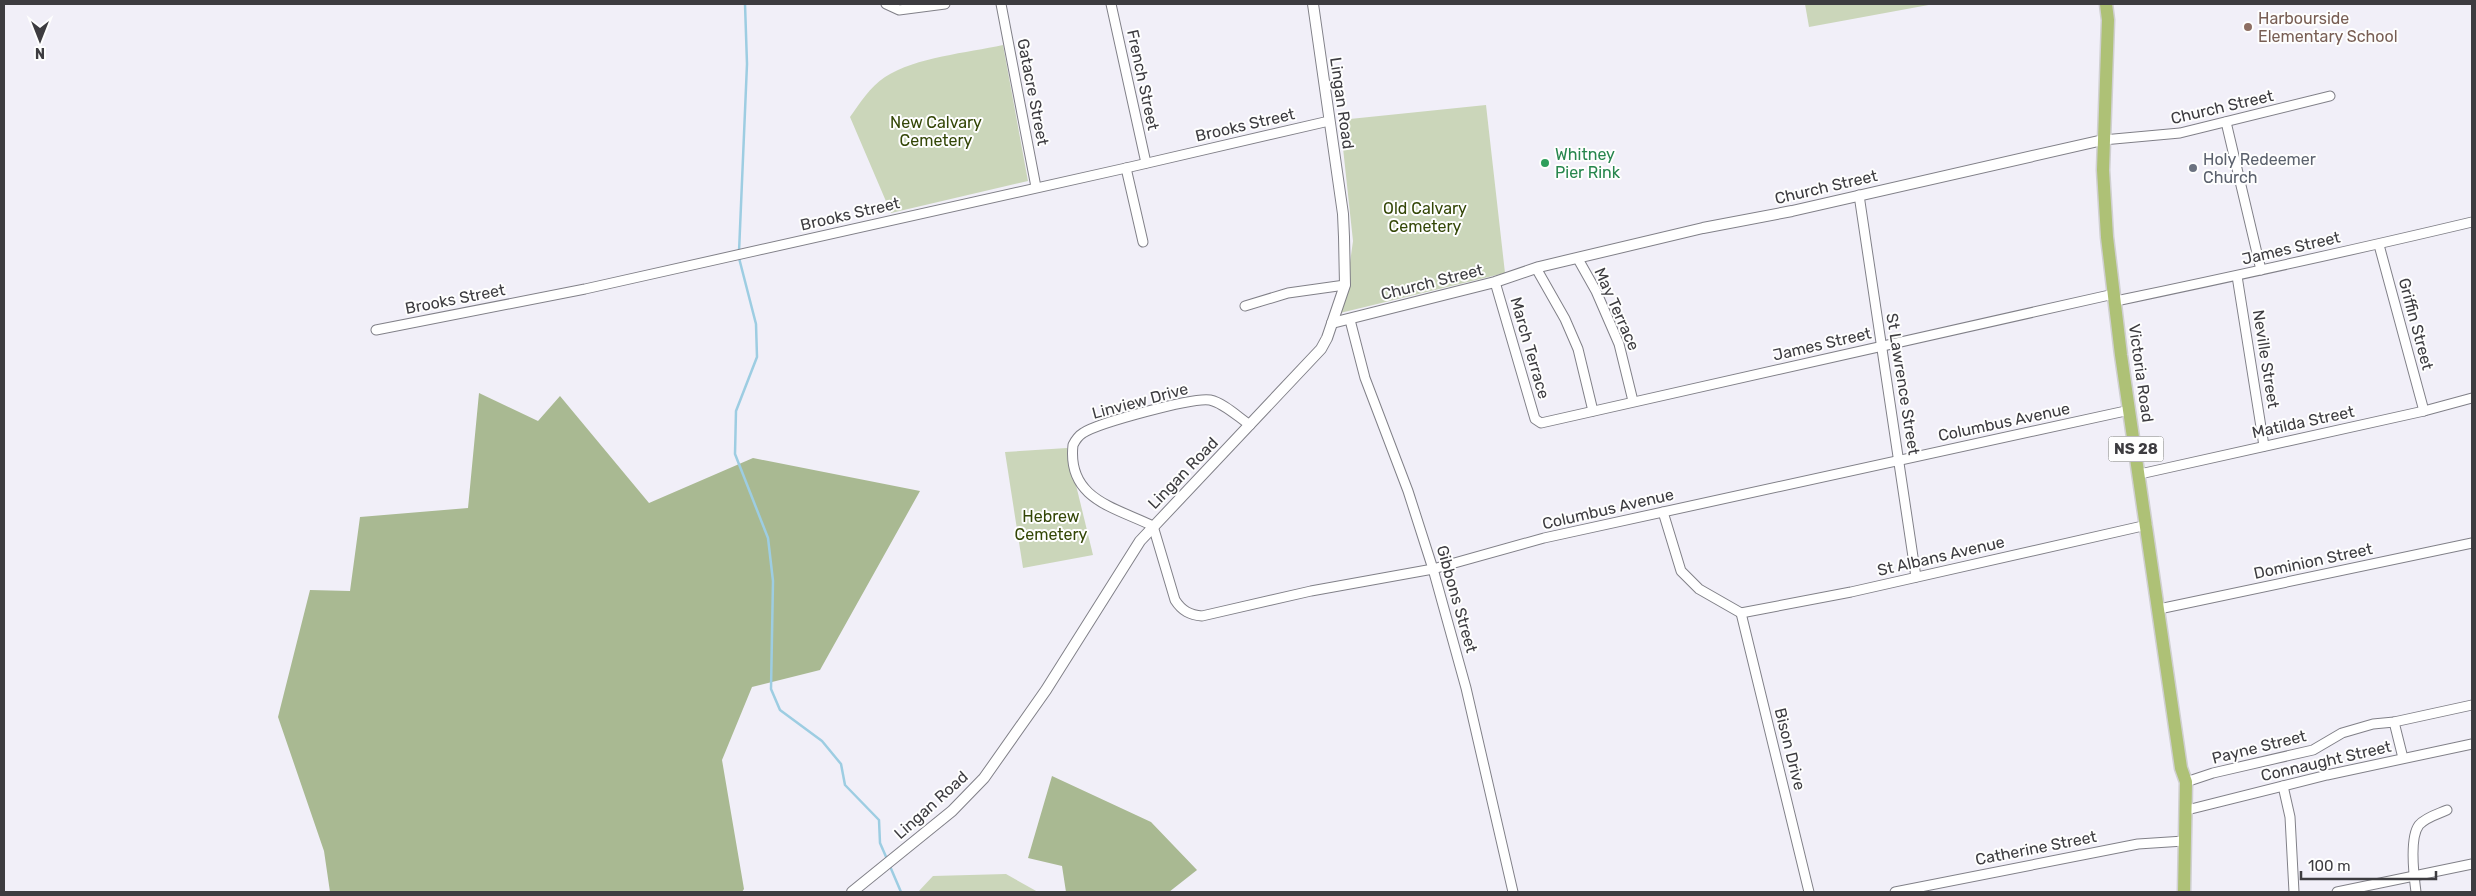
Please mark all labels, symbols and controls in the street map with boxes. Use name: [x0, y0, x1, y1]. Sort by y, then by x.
place label: Harbourside Elementary School: [2258, 9, 2398, 46]
north arrow: [15, 15, 65, 65]
marker: Harbourside Elementary School: [2242, 21, 2254, 33]
street label: French Street: [1123, 28, 1163, 132]
street label: Gatacre Street: [1013, 37, 1053, 147]
text: N: [35, 44, 45, 61]
street label: Lingan Road: [1326, 56, 1358, 150]
street label: Church Street: [2169, 86, 2275, 128]
street label: Brooks Street: [1193, 104, 1297, 146]
park label: New Calvary Cemetery: [890, 113, 982, 150]
place label: Whitney Pier Rink: [1555, 145, 1621, 182]
place label: Holy Redeemer Church: [2203, 150, 2316, 187]
marker: Whitney Pier Rink: [1539, 157, 1551, 169]
marker: Holy Redeemer Church: [2187, 162, 2199, 174]
street label: Church Street: [1773, 166, 1879, 208]
street label: Brooks Street: [798, 193, 902, 235]
park label: Old Calvary Cemetery: [1383, 199, 1467, 236]
street label: James Street: [2240, 227, 2342, 269]
street label: Church Street: [1379, 260, 1485, 304]
street label: May Terrace: [1590, 265, 1644, 353]
street label: Griffin Street: [2395, 276, 2437, 372]
street label: Brooks Street: [403, 280, 507, 318]
street label: March Terrace: [1506, 295, 1554, 401]
street label: Neville Street: [2249, 308, 2283, 410]
street label: St Lawrence Street: [1882, 312, 1924, 456]
street label: James Street: [1771, 323, 1873, 365]
street label: Victoria Road: [2125, 323, 2157, 423]
street label: Linview Drive: [1090, 379, 1190, 423]
street label: Columbus Avenue: [1936, 399, 2072, 445]
street label: Matilda Street: [2250, 402, 2356, 442]
street label: Lingan Road: [1144, 433, 1222, 513]
road number: NS 28: [2108, 436, 2164, 462]
street label: Columbus Avenue: [1540, 485, 1676, 533]
park label: Hebrew Cemetery: [1015, 507, 1088, 544]
street label: St Albans Avenue: [1875, 532, 2007, 580]
street label: Dominion Street: [2252, 539, 2374, 583]
street label: Gibbons Street: [1433, 543, 1481, 655]
street label: Bison Drive: [1771, 706, 1809, 792]
street label: Payne Street: [2210, 726, 2308, 768]
street label: Connaught Street: [2259, 737, 2393, 785]
street label: Lingan Road: [890, 767, 972, 843]
street label: Catherine Street: [1974, 827, 2098, 869]
scale bar: [2301, 848, 2436, 880]
text: 100 m: [2308, 857, 2350, 875]

